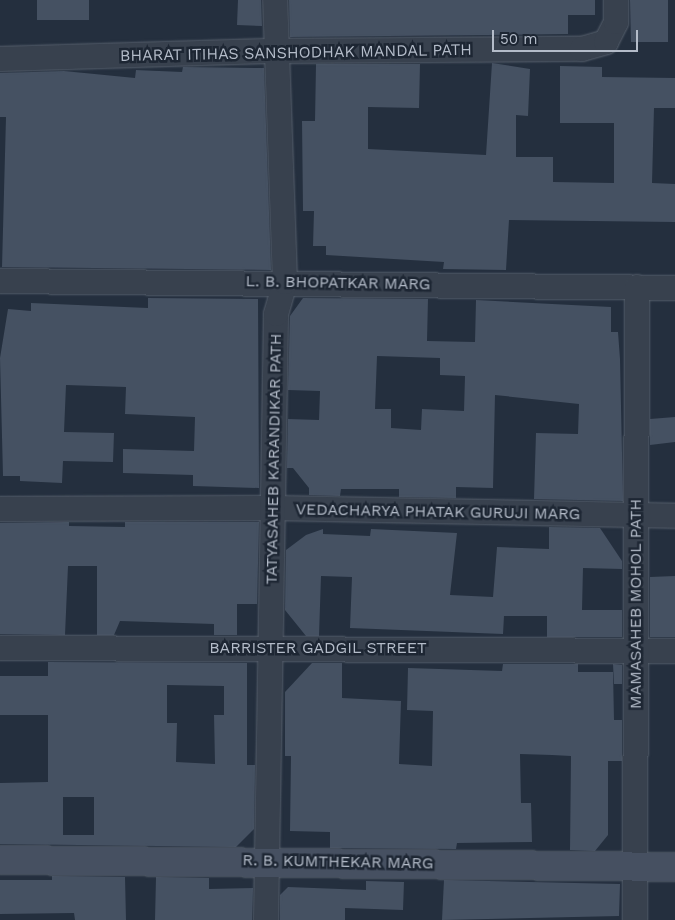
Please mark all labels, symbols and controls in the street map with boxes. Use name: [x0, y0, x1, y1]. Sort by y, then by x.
scale bar: [495, 20, 641, 52]
text: 50 m: [500, 30, 537, 48]
street label: BHARAT ITIHAS SANSHODHAK MANDAL PATH: [119, 40, 473, 66]
street label: L. B. BHOPATKAR MARG: [245, 272, 431, 294]
street label: TATYASAHEB KARANDIKAR PATH: [262, 333, 286, 585]
street label: MAMASAHEB MOHOL PATH: [626, 499, 646, 709]
street label: VEDACHARYA PHATAK GURUJI MARG: [295, 500, 581, 524]
street label: BARRISTER GADGIL STREET: [209, 638, 427, 658]
street label: R. B. KUMTHEKAR MARG: [242, 851, 434, 873]

